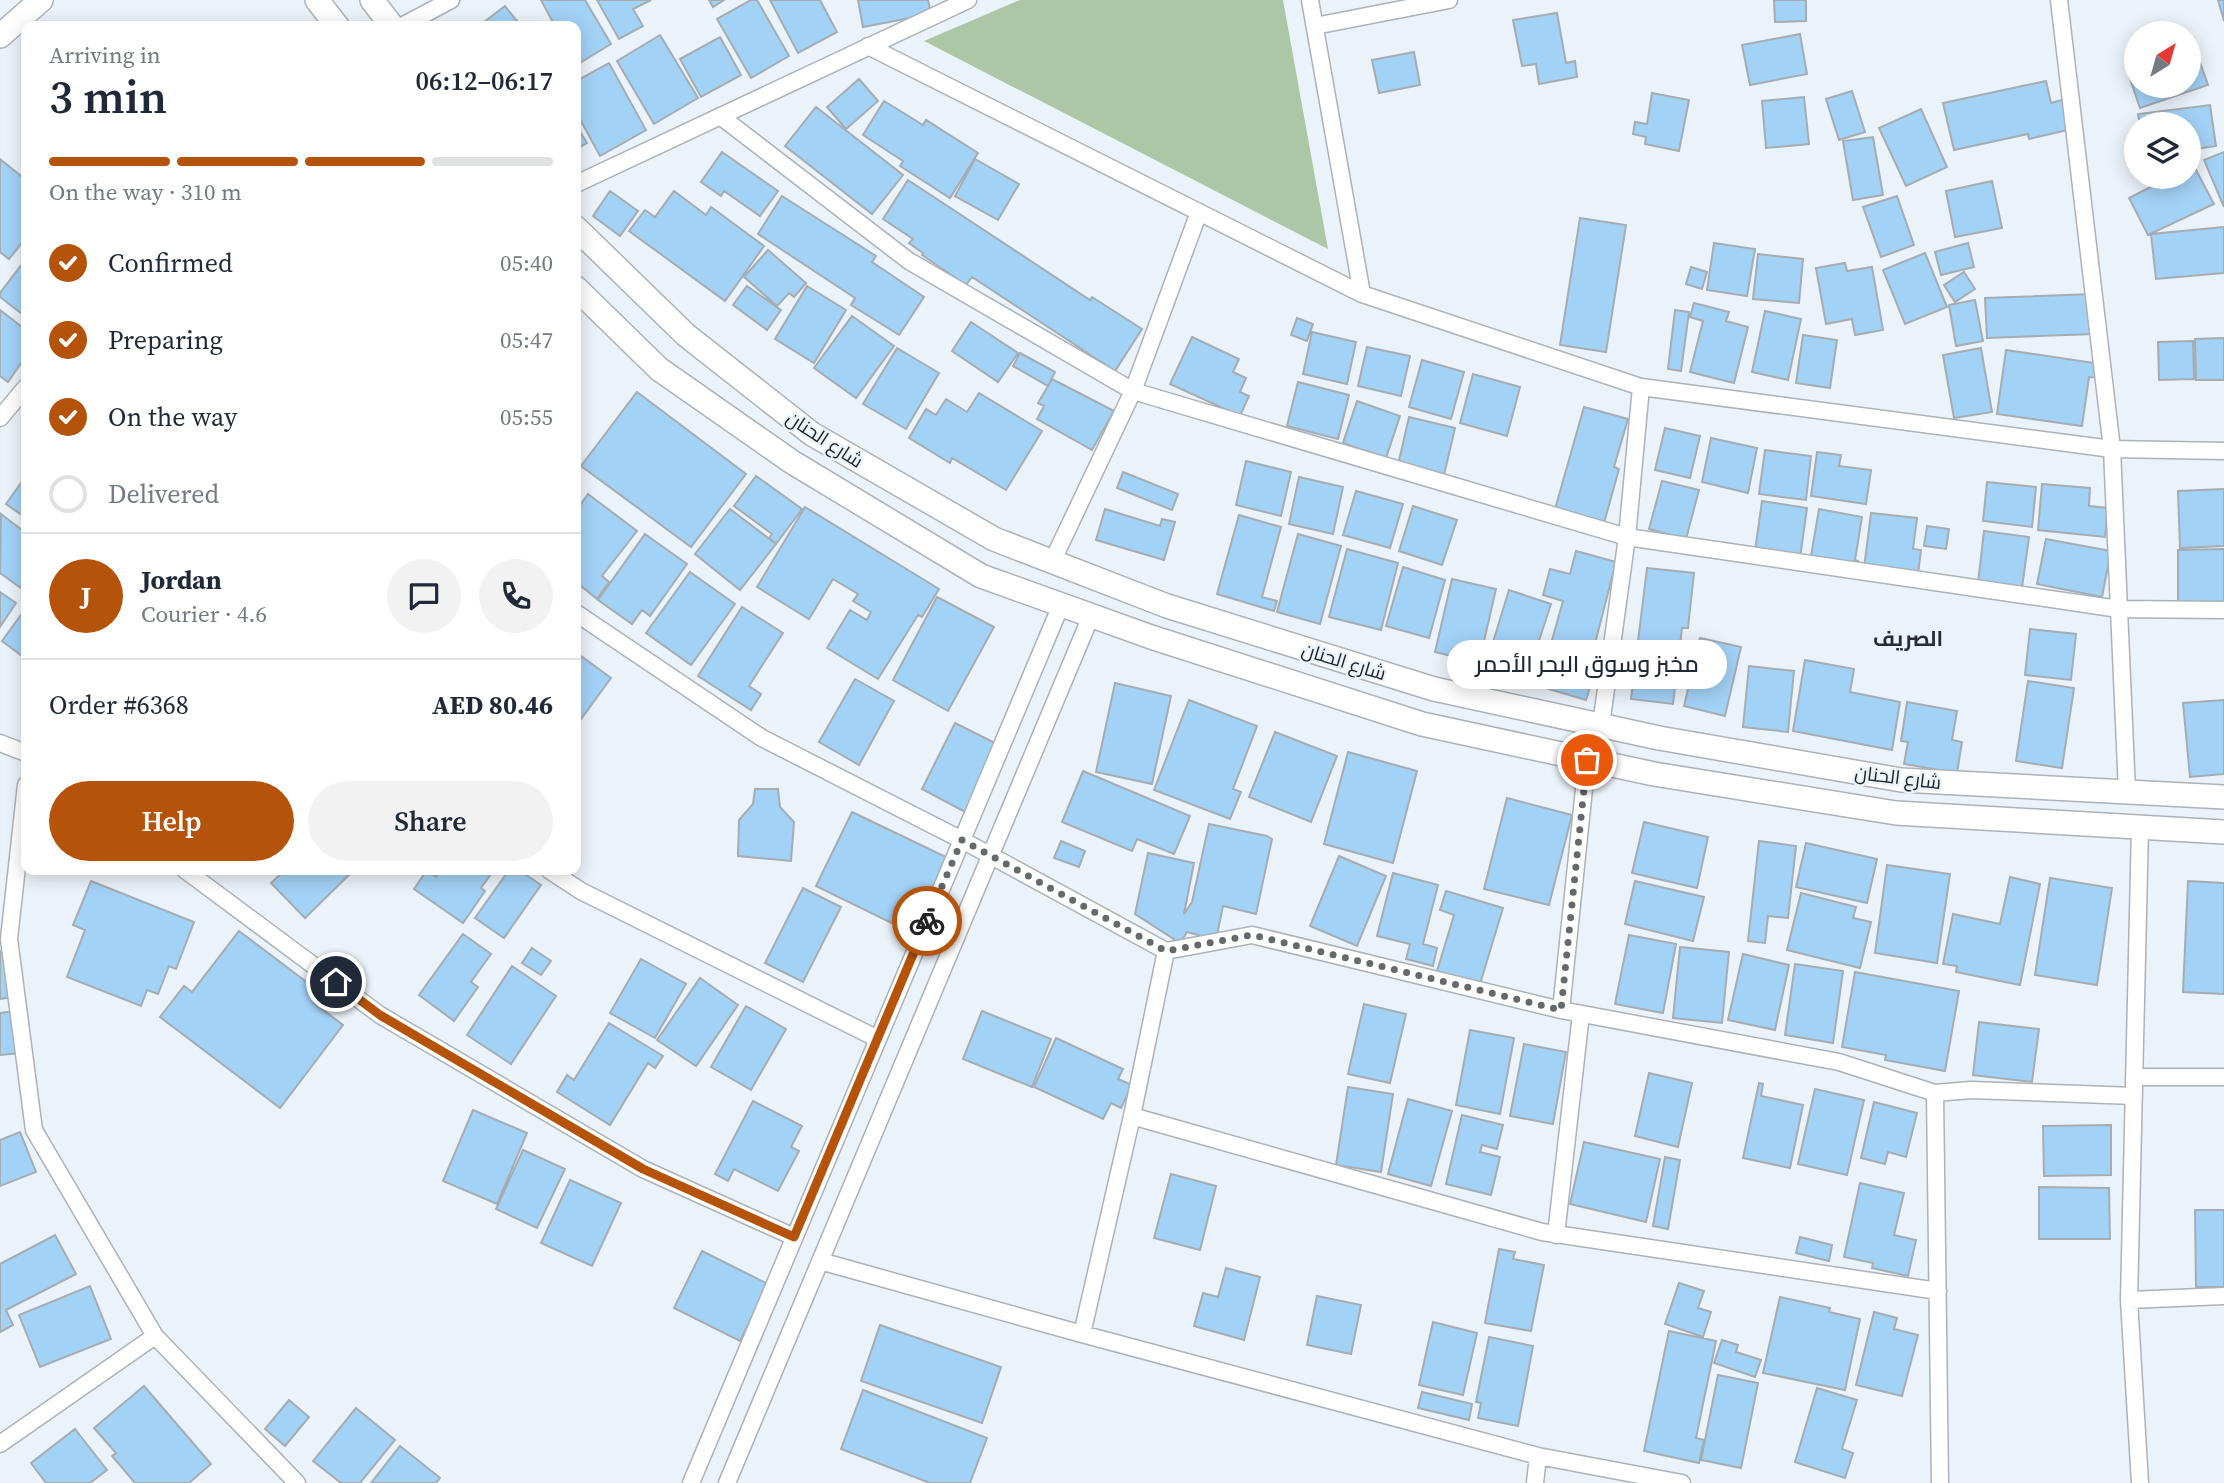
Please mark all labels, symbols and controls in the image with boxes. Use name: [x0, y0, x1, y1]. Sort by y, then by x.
north arrow: [2124, 21, 2202, 98]
map controls: [2124, 21, 2201, 189]
text: Arriving in: [49, 39, 161, 71]
text: 06:12–06:17: [416, 63, 553, 99]
text: 3 min: [49, 65, 167, 128]
button: layers: [2124, 112, 2201, 189]
text: On the way · 310 m: [49, 176, 242, 208]
icon: check: [49, 244, 87, 282]
text: Confirmed: [108, 245, 233, 281]
text: 05:40: [500, 247, 553, 279]
icon: check: [49, 321, 87, 359]
text: Preparing: [108, 322, 223, 358]
text: 05:47: [500, 324, 553, 356]
icon: check: [49, 398, 87, 436]
text: On the way: [108, 399, 237, 435]
text: 05:55: [500, 401, 553, 433]
street label: شارع الحنان: [781, 404, 869, 474]
text: Delivered: [108, 476, 219, 512]
button: chat: [387, 559, 461, 633]
button: phone: [479, 559, 553, 633]
text: Jordan: [141, 562, 222, 598]
text: J: [81, 578, 91, 614]
text: Courier · 4.6: [141, 598, 267, 630]
district label: الصريف: [1873, 624, 1943, 653]
street label: شارع الحنان: [1298, 636, 1389, 687]
callout: مخبز وسوق البحر الأحمر: [1447, 641, 1727, 690]
text: مخبز وسوق البحر الأحمر: [1475, 648, 1699, 680]
text: Order #6368: [49, 687, 189, 723]
text: AED 80.46: [432, 687, 553, 723]
pin: [1557, 730, 1617, 790]
icon: bag: [1568, 741, 1606, 779]
street label: شارع الحنان: [1853, 759, 1943, 796]
button: Help: [49, 781, 294, 861]
button: Share: [308, 781, 553, 861]
courier: [892, 886, 962, 956]
icon: bike: [908, 902, 946, 940]
pin: [306, 952, 366, 1012]
icon: home: [317, 963, 355, 1001]

